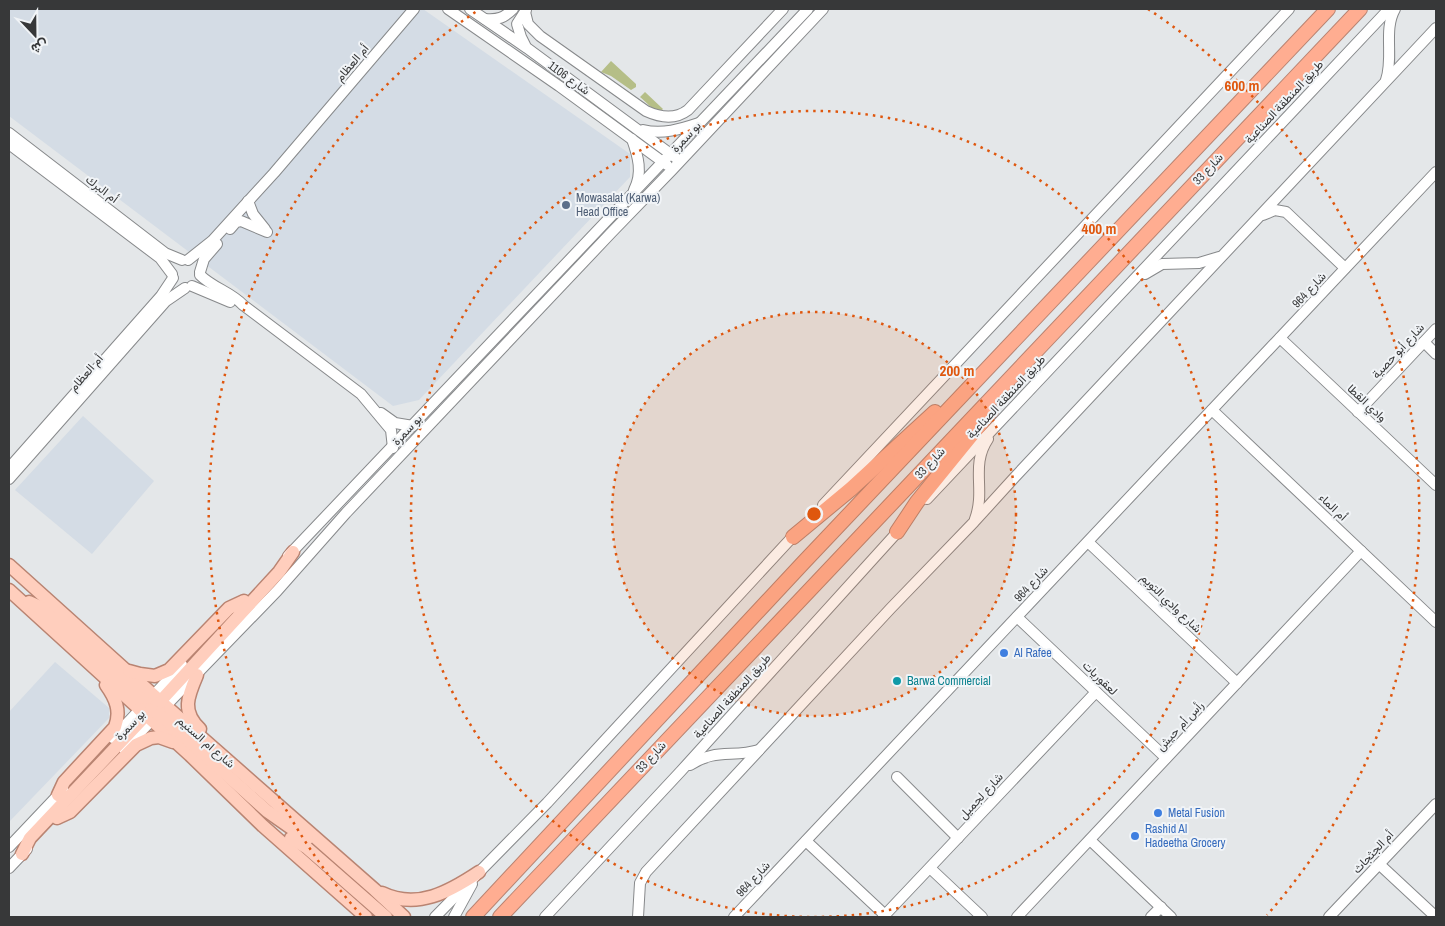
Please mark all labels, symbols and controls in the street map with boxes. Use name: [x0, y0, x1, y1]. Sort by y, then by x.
north arrow: [10, 10, 60, 60]
text: ش: [29, 36, 51, 59]
street label: أم العظام: [332, 41, 372, 85]
street label: شارع 1106: [544, 57, 593, 99]
street label: طريق المنطقة الصناعية: [1241, 57, 1327, 147]
text: 600 m: [1225, 75, 1259, 96]
street label: بو سمرة: [667, 118, 705, 156]
street label: شارع 33: [1189, 150, 1227, 189]
street label: أم البرك: [82, 171, 122, 207]
place label: Mowasalat (Karwa) Head Office: [576, 190, 660, 220]
marker: Mowasalat (Karwa) Head Office: [560, 199, 572, 211]
text: 400 m: [1082, 218, 1116, 239]
street label: شارع 964: [1288, 269, 1330, 312]
street label: شارع أبو حصية: [1368, 320, 1429, 383]
street label: أم العظام: [65, 351, 107, 395]
street label: طريق المنطقة الصناعية: [963, 352, 1049, 442]
text: 200 m: [940, 360, 974, 381]
street label: وادي القطا: [1342, 381, 1390, 427]
street label: بو سمرة: [388, 411, 426, 449]
street label: شارع 33: [911, 444, 949, 483]
street label: أم الماء: [1315, 490, 1351, 525]
centre of rings: [805, 505, 823, 523]
street label: شارع 964: [1010, 563, 1052, 606]
street label: شارع وادي التويم: [1136, 570, 1205, 638]
place label: Al Rafee: [1013, 645, 1052, 661]
marker: Al Rafee: [998, 647, 1010, 659]
street label: طريق المنطقة الصناعية: [690, 650, 775, 742]
street label: لعقوريات: [1079, 657, 1121, 699]
place label: Barwa Commercial: [907, 673, 991, 689]
marker: Barwa Commercial: [891, 675, 903, 687]
street label: رأس أم حيش: [1153, 698, 1207, 754]
street label: بو سمرة: [111, 706, 149, 744]
street label: شارع ام السنيم: [173, 712, 238, 772]
street label: شارع 33: [632, 738, 670, 777]
street label: شارع لجميل: [955, 769, 1007, 823]
place label: Metal Fusion: [1168, 805, 1225, 821]
marker: Metal Fusion: [1152, 807, 1164, 819]
place label: Rashid Al Hadeetha Grocery: [1145, 821, 1225, 851]
street label: أم الجثجاث: [1349, 827, 1397, 877]
marker: Rashid Al Hadeetha Grocery: [1129, 830, 1141, 842]
street label: شارع 964: [732, 858, 774, 901]

